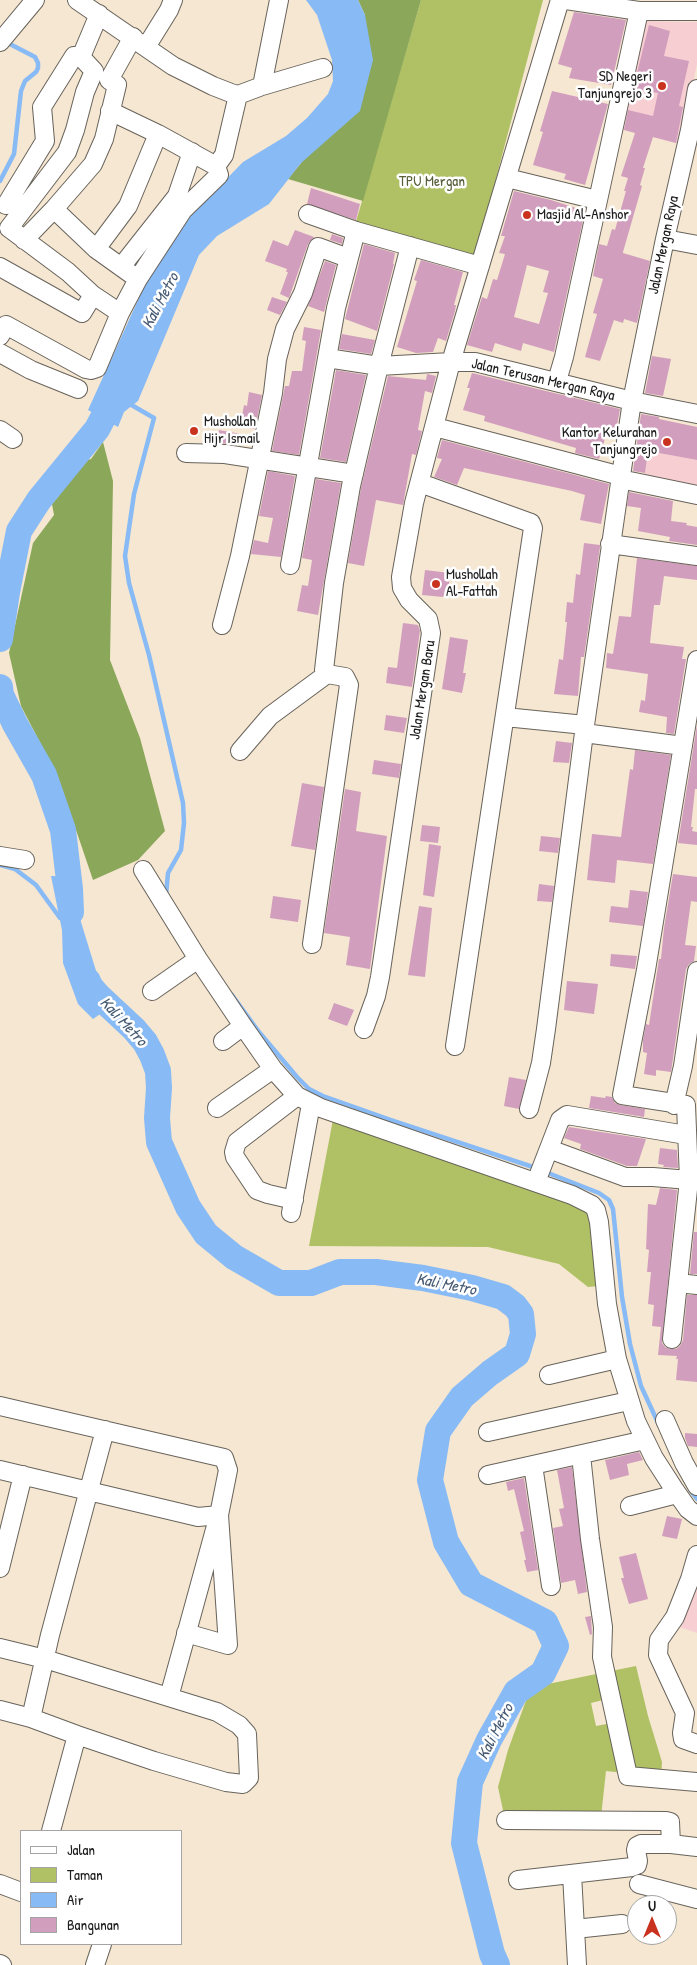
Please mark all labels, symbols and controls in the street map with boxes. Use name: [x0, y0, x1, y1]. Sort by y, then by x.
place label: SD Negeri Tanjungrejo 3: [578, 68, 652, 103]
marker: SD Negeri Tanjungrejo 3: [656, 80, 668, 92]
park label: TPU Mergan: [399, 173, 465, 191]
street label: Jalan Mergan Raya: [645, 194, 683, 296]
place label: Masjid Al-Anshor: [537, 206, 629, 224]
marker: Masjid Al-Anshor: [521, 209, 533, 221]
water label: Kali Metro: [138, 270, 184, 332]
street label: Jalan Terusan Mergan Raya: [470, 355, 616, 405]
place label: Mushollah Hijr Ismail: [204, 413, 260, 448]
place label: Kantor Kelurahan Tanjungrejo: [562, 424, 657, 459]
marker: Mushollah Hijr Ismail: [188, 425, 200, 437]
marker: Kantor Kelurahan Tanjungrejo: [661, 436, 673, 448]
place label: Mushollah Al-Fattah: [446, 566, 498, 601]
marker: Mushollah Al-Fattah: [430, 578, 442, 590]
street label: Jalan Mergan Baru: [406, 639, 440, 741]
water label: Kali Metro: [95, 993, 151, 1051]
water label: Kali Metro: [415, 1270, 477, 1300]
water label: Kali Metro: [474, 1701, 518, 1763]
legend: [20, 1830, 182, 1945]
text: Jalan: [67, 1839, 95, 1860]
text: Taman: [67, 1864, 103, 1885]
text: Air: [67, 1889, 83, 1910]
north arrow: [627, 1895, 677, 1945]
text: U: [648, 1896, 656, 1915]
text: Bangunan: [67, 1914, 119, 1935]

